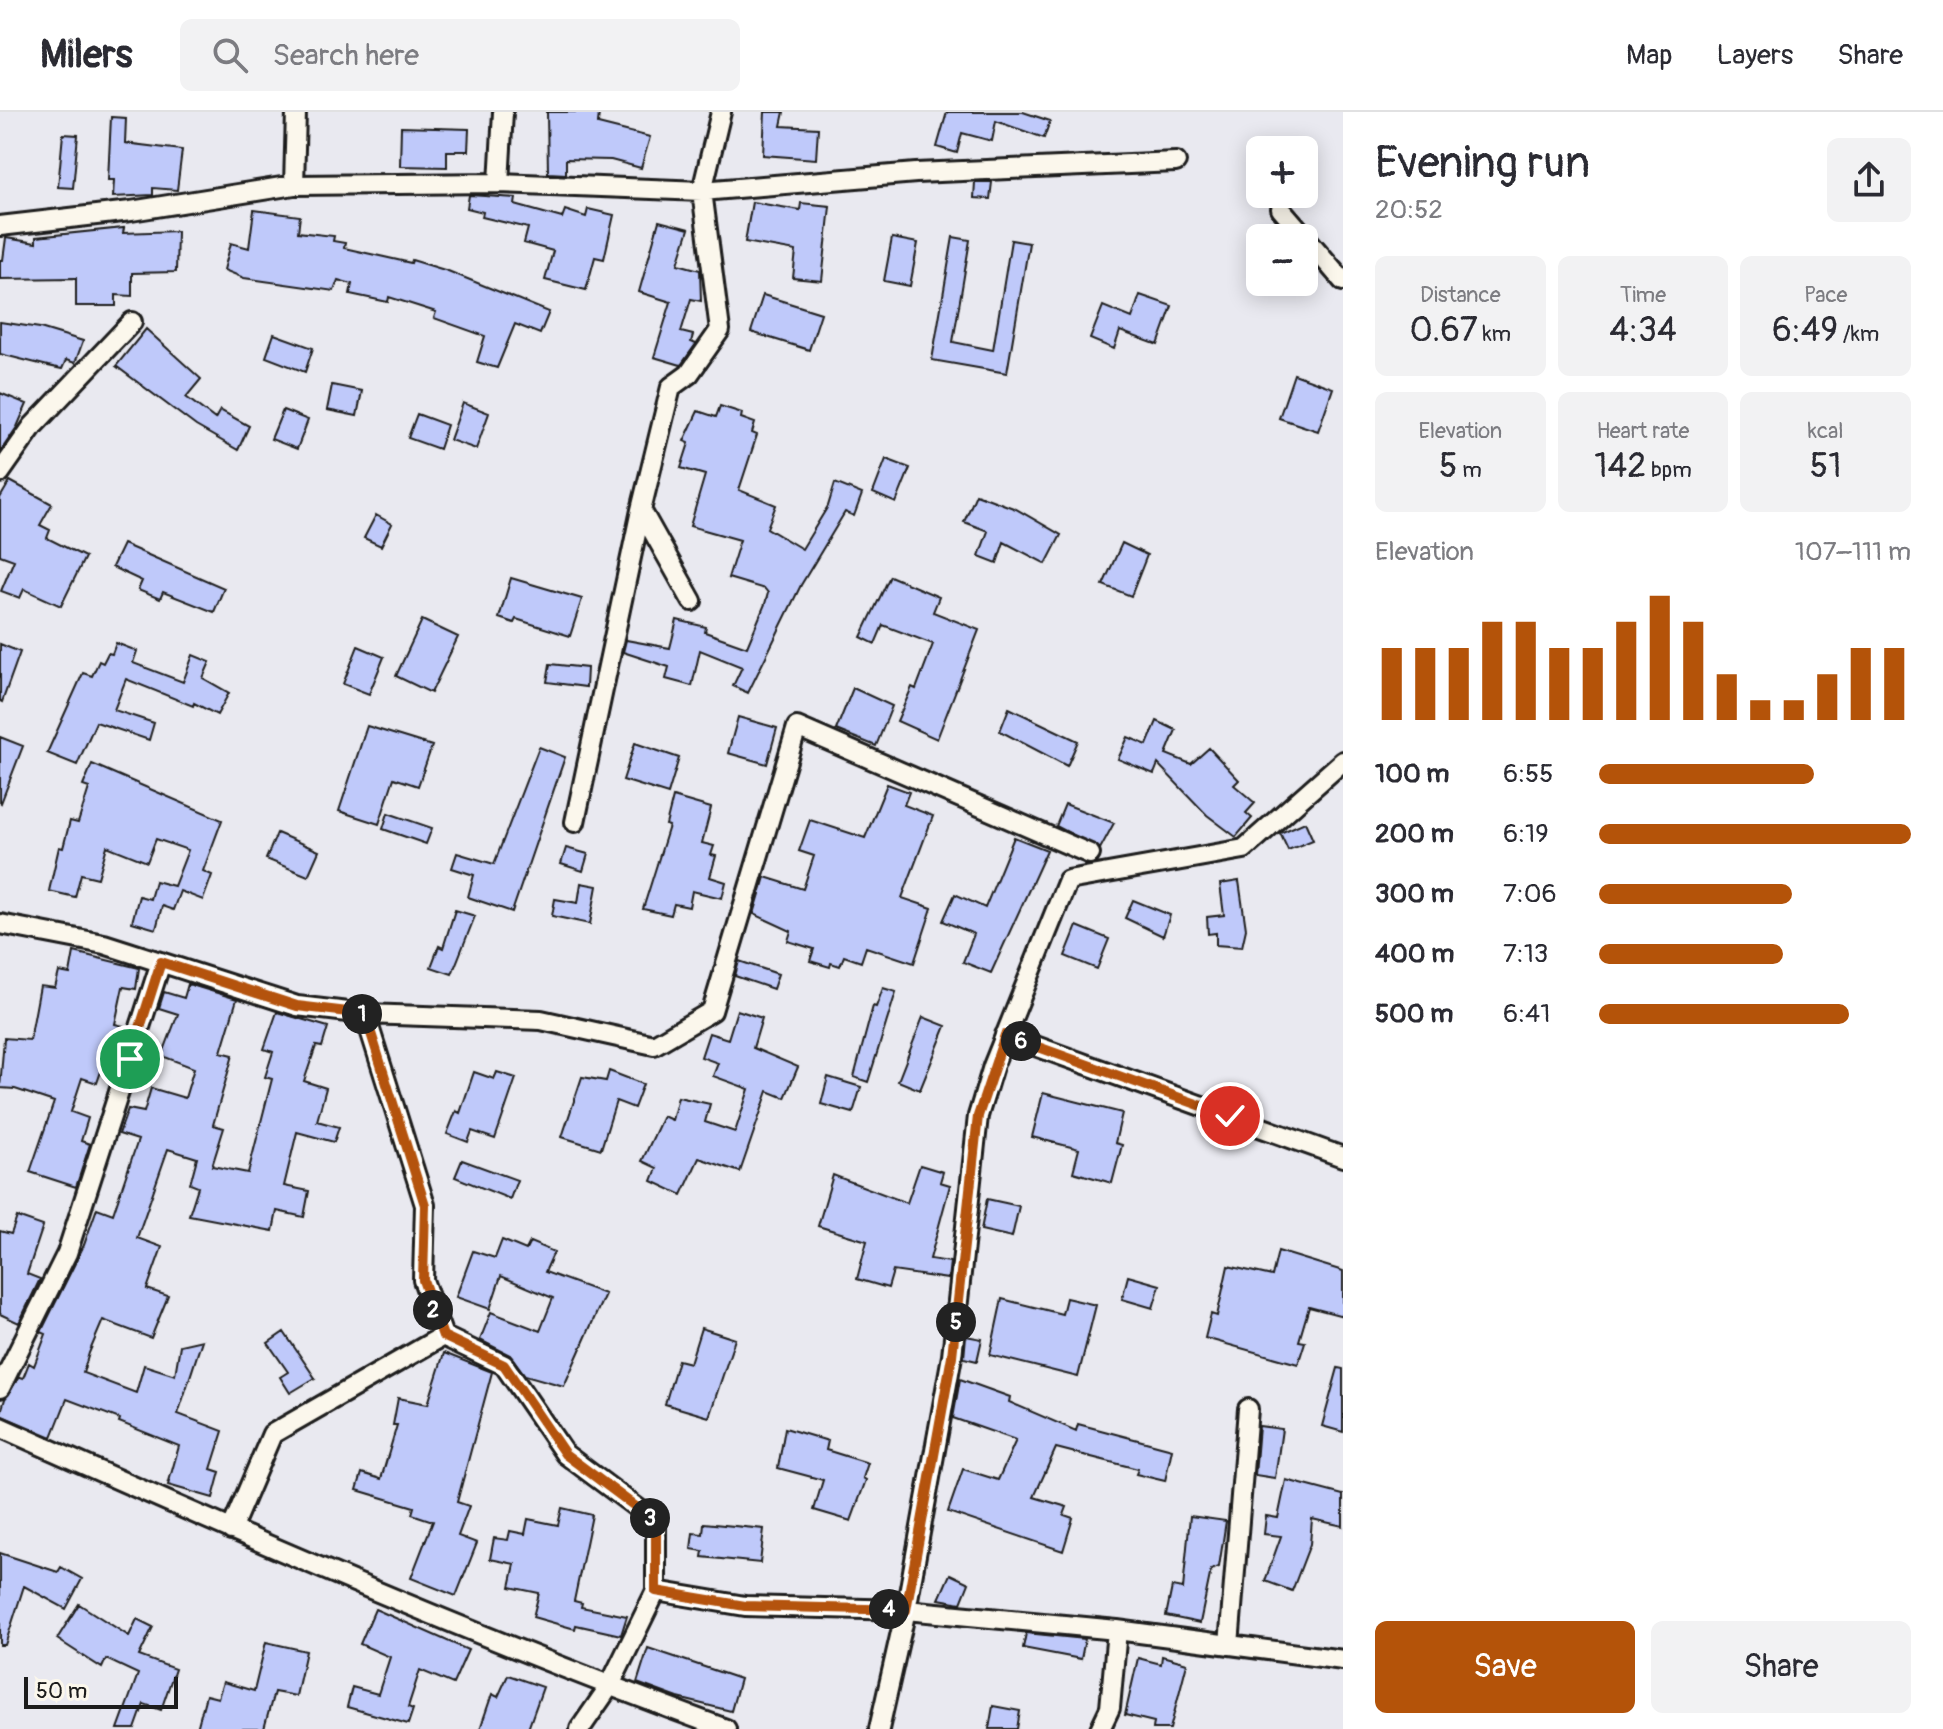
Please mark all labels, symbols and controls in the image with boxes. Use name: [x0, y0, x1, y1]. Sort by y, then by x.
search box: [180, 19, 740, 91]
text: Milers: [40, 31, 132, 79]
icon: search: [208, 33, 252, 77]
text: Search here: [272, 37, 419, 74]
text: Map: [1626, 38, 1672, 73]
text: Layers: [1716, 38, 1793, 73]
text: Share: [1837, 38, 1903, 73]
map controls: [1246, 136, 1318, 296]
button: +: [1246, 136, 1318, 208]
text: Evening run: [1375, 136, 1590, 191]
button: share: [1827, 138, 1911, 222]
text: 20:52: [1375, 194, 1443, 226]
button: −: [1246, 224, 1318, 296]
text: Distance: [1420, 281, 1501, 309]
text: Time: [1620, 281, 1666, 309]
text: Pace: [1804, 281, 1847, 309]
text: 0.67: [1410, 309, 1478, 352]
text: 4:34: [1609, 309, 1677, 352]
text: 6:49: [1772, 309, 1838, 352]
text: km: [1478, 320, 1511, 348]
text: /km: [1838, 320, 1879, 348]
text: Elevation: [1418, 417, 1502, 445]
text: Heart rate: [1597, 417, 1689, 445]
text: kcal: [1808, 417, 1844, 445]
text: 5: [1439, 445, 1457, 488]
text: 142: [1594, 445, 1646, 488]
text: 51: [1810, 445, 1842, 488]
text: m: [1457, 456, 1482, 484]
text: bpm: [1646, 456, 1692, 484]
text: Elevation: [1375, 536, 1474, 568]
text: 107–111 m: [1795, 536, 1911, 568]
text: 100 m: [1375, 758, 1449, 790]
text: 6:55: [1503, 758, 1553, 790]
text: 200 m: [1375, 818, 1454, 850]
text: 6:19: [1503, 818, 1549, 850]
text: 300 m: [1375, 878, 1454, 910]
text: 7:06: [1503, 878, 1557, 910]
text: 400 m: [1375, 938, 1454, 970]
text: 7:13: [1503, 938, 1548, 970]
pin: 1: [342, 994, 382, 1034]
text: 500 m: [1375, 998, 1453, 1030]
text: 6:41: [1503, 998, 1550, 1030]
text: 1: [358, 1000, 366, 1028]
pin: 6: [1001, 1021, 1041, 1061]
pin: [96, 1025, 164, 1093]
text: 6: [1015, 1027, 1027, 1055]
icon: arrive: [108, 1037, 152, 1081]
pin: [1196, 1082, 1264, 1150]
icon: check: [1208, 1094, 1252, 1138]
pin: 2: [413, 1290, 453, 1330]
text: 2: [427, 1296, 439, 1324]
pin: 5: [936, 1302, 976, 1342]
text: 5: [950, 1308, 962, 1336]
pin: 3: [630, 1498, 670, 1538]
text: 3: [644, 1504, 656, 1532]
pin: 4: [869, 1589, 909, 1629]
text: 4: [883, 1595, 895, 1623]
button: Save: [1375, 1621, 1635, 1713]
button: Share: [1651, 1621, 1911, 1713]
scale bar: [24, 1673, 178, 1709]
text: 50 m: [36, 1677, 87, 1705]

